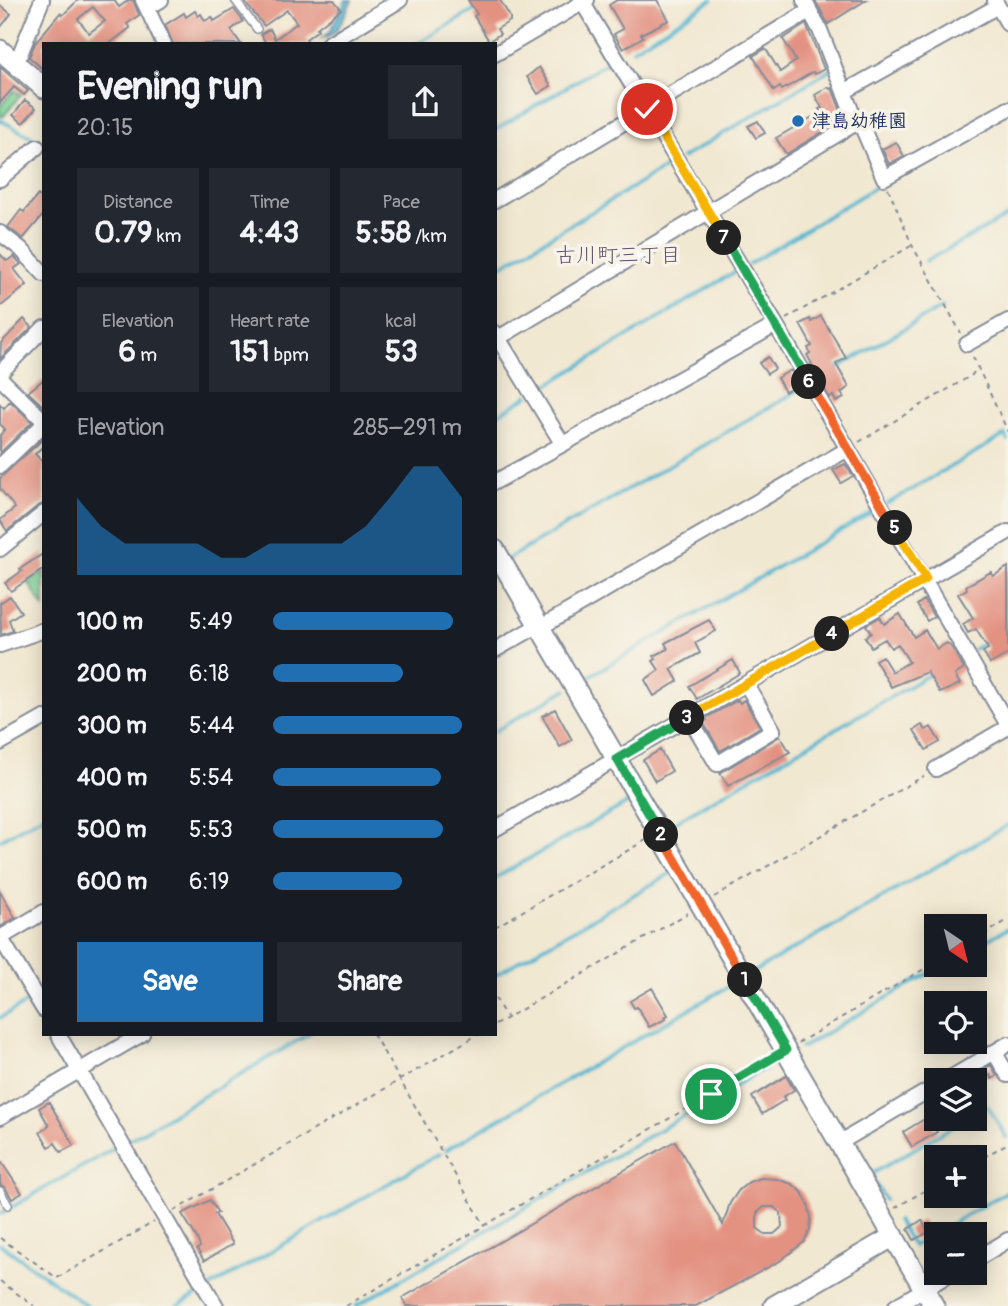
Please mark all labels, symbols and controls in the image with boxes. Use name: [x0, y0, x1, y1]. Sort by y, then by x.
text: Evening run: [77, 63, 263, 111]
button: share: [388, 65, 462, 139]
pin: [617, 79, 677, 139]
icon: check: [628, 90, 666, 128]
place label: 津島幼稚園: [812, 109, 907, 133]
text: 20:15: [77, 113, 133, 142]
marker: 津島幼稚園: [790, 113, 806, 129]
text: Distance: [103, 190, 173, 214]
text: Time: [250, 190, 289, 214]
text: Pace: [382, 190, 420, 214]
text: 0.79: [94, 214, 153, 251]
text: 4:43: [240, 214, 299, 251]
text: 5:58: [355, 214, 411, 251]
pin: 7: [706, 220, 742, 256]
text: km: [153, 224, 181, 248]
text: /km: [411, 224, 447, 248]
text: 7: [718, 225, 729, 249]
district label: 古川町三丁目: [555, 242, 681, 269]
text: Elevation: [102, 309, 174, 333]
text: Heart rate: [229, 309, 310, 333]
text: kcal: [386, 309, 417, 333]
text: 6: [119, 333, 136, 370]
text: 151: [230, 333, 270, 370]
text: 53: [385, 333, 418, 370]
text: m: [136, 343, 157, 367]
text: bpm: [270, 343, 309, 367]
pin: 6: [792, 364, 826, 400]
text: 6: [803, 369, 814, 393]
text: Elevation: [77, 413, 165, 442]
text: 285–291 m: [352, 413, 462, 442]
pin: 5: [878, 510, 912, 546]
text: 5: [889, 515, 900, 539]
text: 100 m: [77, 607, 143, 636]
text: 5:49: [189, 607, 233, 636]
pin: 4: [814, 616, 850, 652]
text: 4: [826, 621, 837, 645]
text: 200 m: [77, 659, 147, 688]
text: 6:18: [189, 659, 229, 688]
pin: 3: [670, 700, 704, 736]
text: 3: [681, 705, 692, 729]
text: 300 m: [77, 711, 147, 740]
text: 5:44: [189, 711, 234, 740]
text: 400 m: [77, 763, 147, 792]
text: 5:54: [189, 763, 233, 792]
text: 500 m: [77, 815, 146, 844]
text: 5:53: [189, 815, 233, 844]
pin: 2: [644, 818, 678, 852]
text: 2: [655, 822, 666, 846]
text: 600 m: [77, 867, 147, 896]
text: 6:19: [189, 867, 229, 896]
north arrow: [924, 914, 987, 976]
map controls: [924, 914, 987, 1285]
button: Save: [77, 942, 263, 1022]
button: Share: [277, 942, 462, 1022]
pin: 1: [728, 962, 762, 998]
text: 1: [741, 967, 748, 991]
button: locate: [924, 991, 987, 1054]
pin: [681, 1064, 741, 1124]
button: layers: [924, 1068, 987, 1131]
icon: arrive: [692, 1075, 730, 1113]
button: +: [924, 1145, 987, 1208]
button: −: [924, 1222, 987, 1285]

